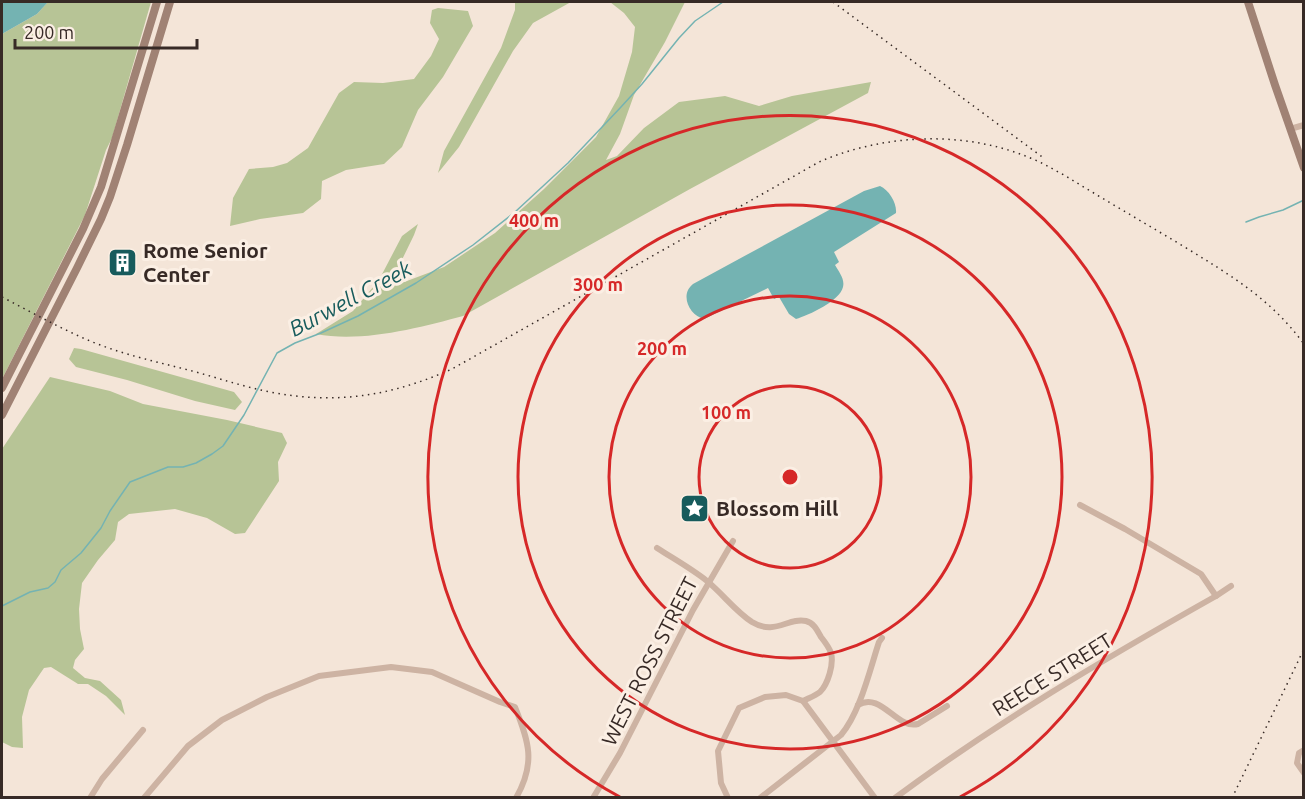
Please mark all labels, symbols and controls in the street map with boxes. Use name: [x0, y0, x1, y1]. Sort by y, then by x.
scale bar: [15, 12, 196, 50]
text: 200 m: [24, 22, 74, 42]
text: 400 m: [509, 210, 559, 230]
place label: Rome Senior Center: [143, 238, 268, 286]
building icon: Rome Senior Center: [106, 246, 138, 278]
water label: Burwell Creek: [284, 255, 416, 341]
text: 300 m: [573, 274, 623, 294]
text: 200 m: [637, 338, 687, 358]
text: 100 m: [701, 402, 751, 422]
centre of rings: [780, 467, 800, 487]
place icon: Blossom Hill: [679, 492, 711, 524]
place label: Blossom Hill: [716, 496, 838, 520]
street label: WEST ROSS STREET: [596, 572, 702, 749]
street label: REECE STREET: [988, 627, 1117, 720]

